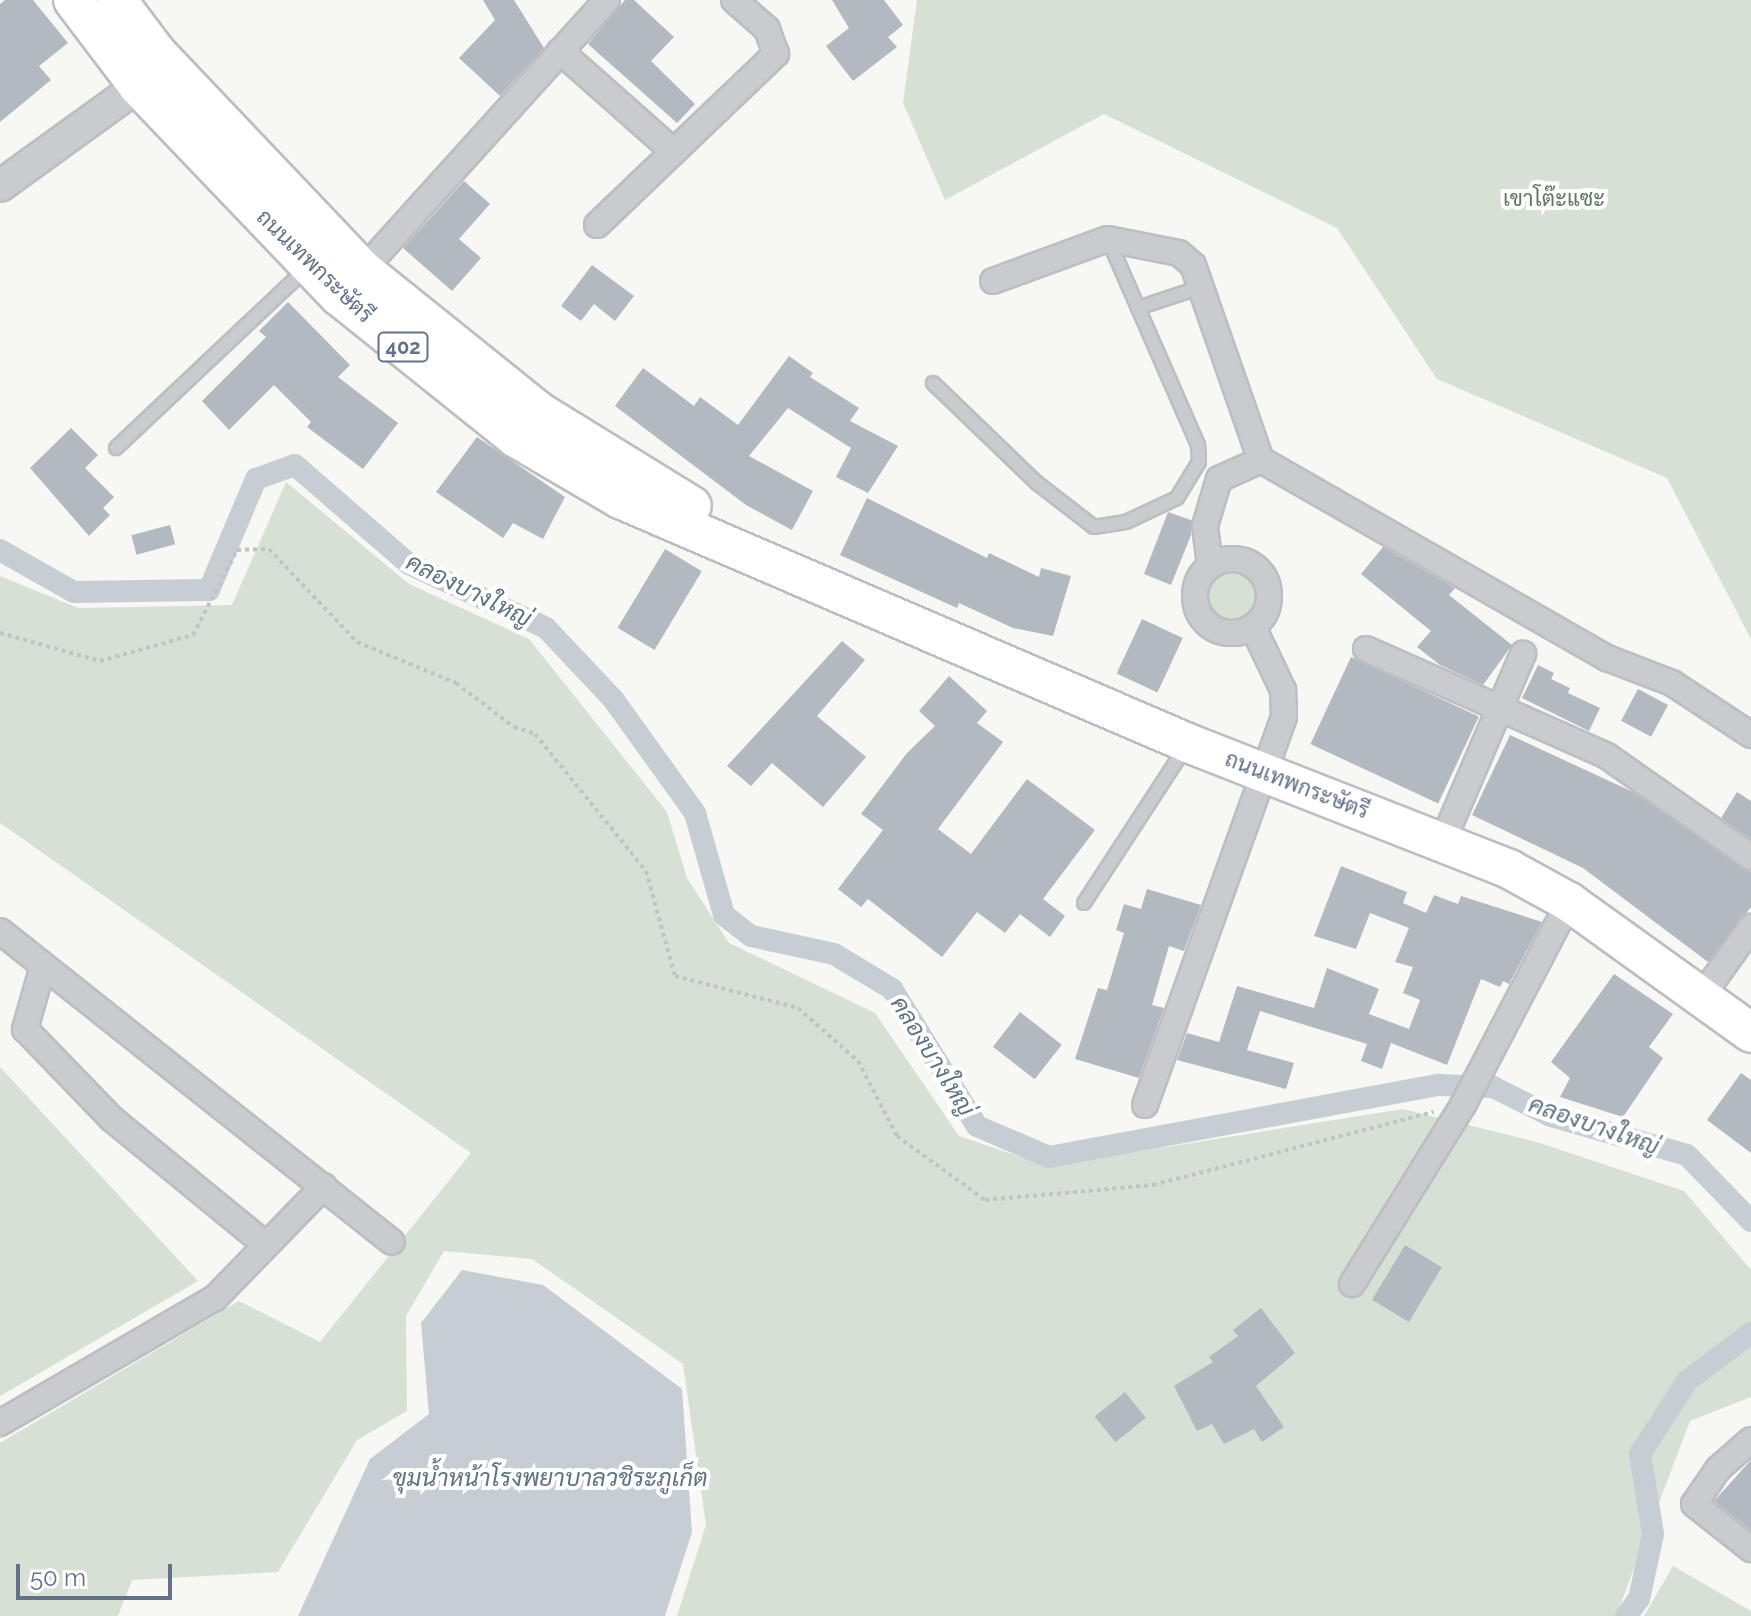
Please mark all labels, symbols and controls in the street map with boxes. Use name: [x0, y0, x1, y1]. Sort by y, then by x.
park label: เขาโต๊ะแซะ: [1503, 186, 1605, 212]
street label: ถนนเทพกระษัตรี: [251, 204, 379, 328]
road number: 402: [377, 331, 429, 363]
water label: คลองบางใหญ่: [402, 547, 536, 633]
street label: ถนนเทพกระษัตรี: [1221, 745, 1373, 825]
water label: คลองบางใหญ่: [885, 991, 981, 1121]
water label: คลองบางใหญ่: [1525, 1089, 1663, 1161]
water label: ขุมน้ำหน้าโรงพยาบาลวชิระภูเก็ต: [392, 1464, 708, 1492]
scale bar: [20, 1548, 176, 1598]
text: 50 m: [30, 1563, 86, 1592]

